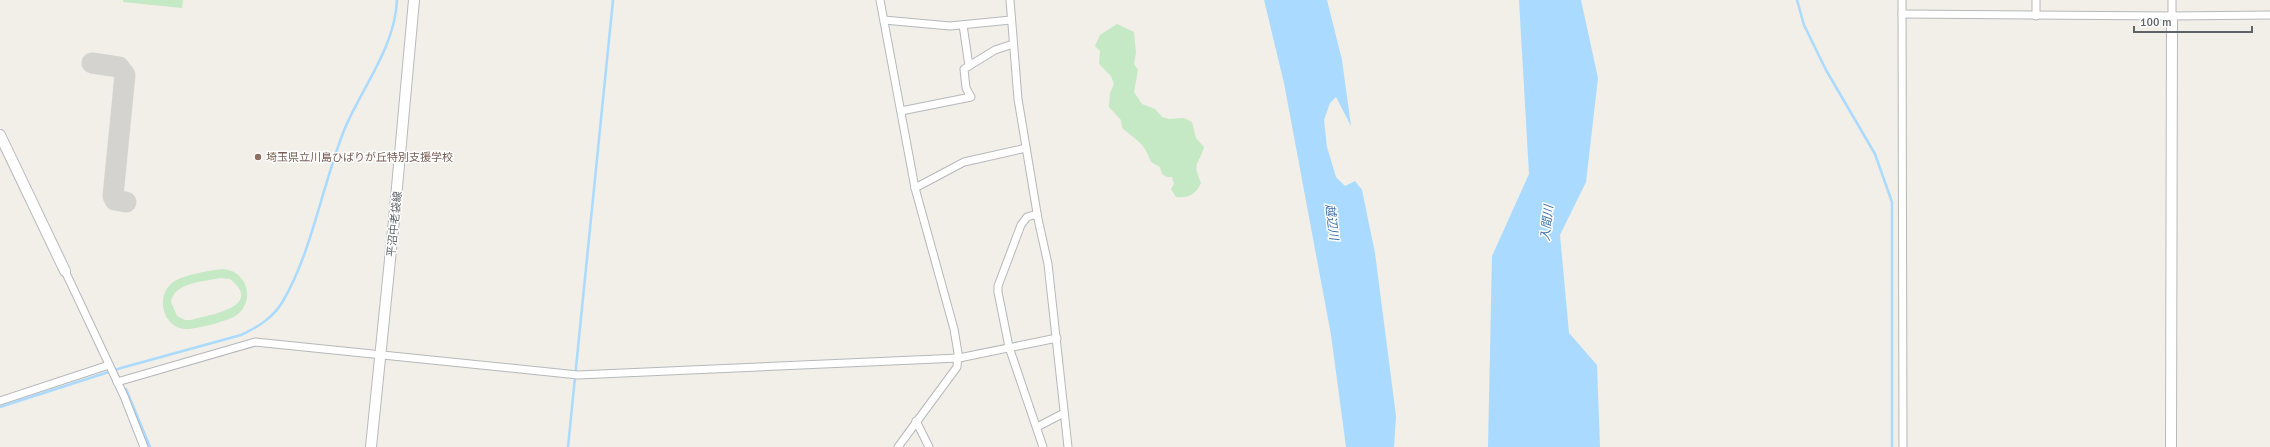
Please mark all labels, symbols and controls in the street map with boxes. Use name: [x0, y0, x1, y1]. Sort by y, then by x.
scale bar: [2134, 8, 2252, 34]
text: 100 m: [2140, 15, 2172, 30]
place label: 埼玉県立川島ひばりが丘特別支援学校: [266, 151, 453, 164]
marker: 埼玉県立川島ひばりが丘特別支援学校: [253, 152, 263, 162]
street label: 平沼中老袋線: [385, 191, 404, 258]
water label: 入間川: [1538, 202, 1557, 242]
water label: 越辺川: [1322, 203, 1341, 243]

